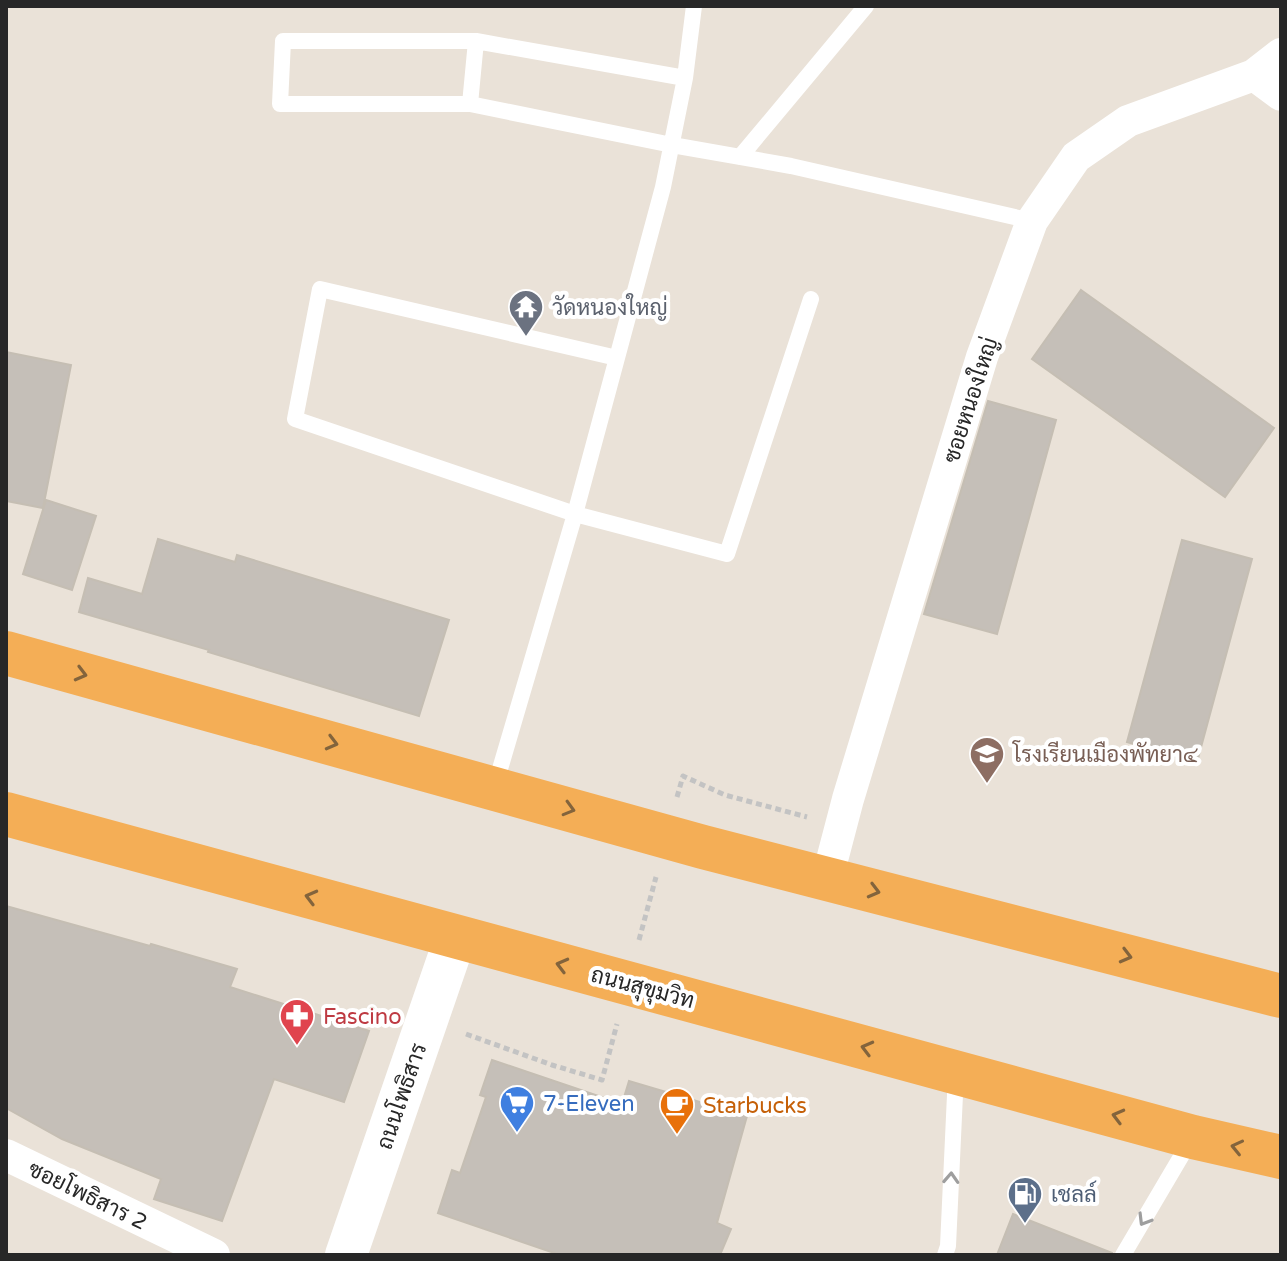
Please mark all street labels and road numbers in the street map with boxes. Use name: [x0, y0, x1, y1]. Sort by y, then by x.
street label: ซอยหนองใหญ่: [937, 334, 1003, 466]
street label: ถนนสุขุมวิท: [588, 961, 697, 1016]
street label: ถนนโพธิสาร: [370, 1039, 432, 1153]
street label: ซอยโพธิสาร 2: [24, 1154, 152, 1236]

